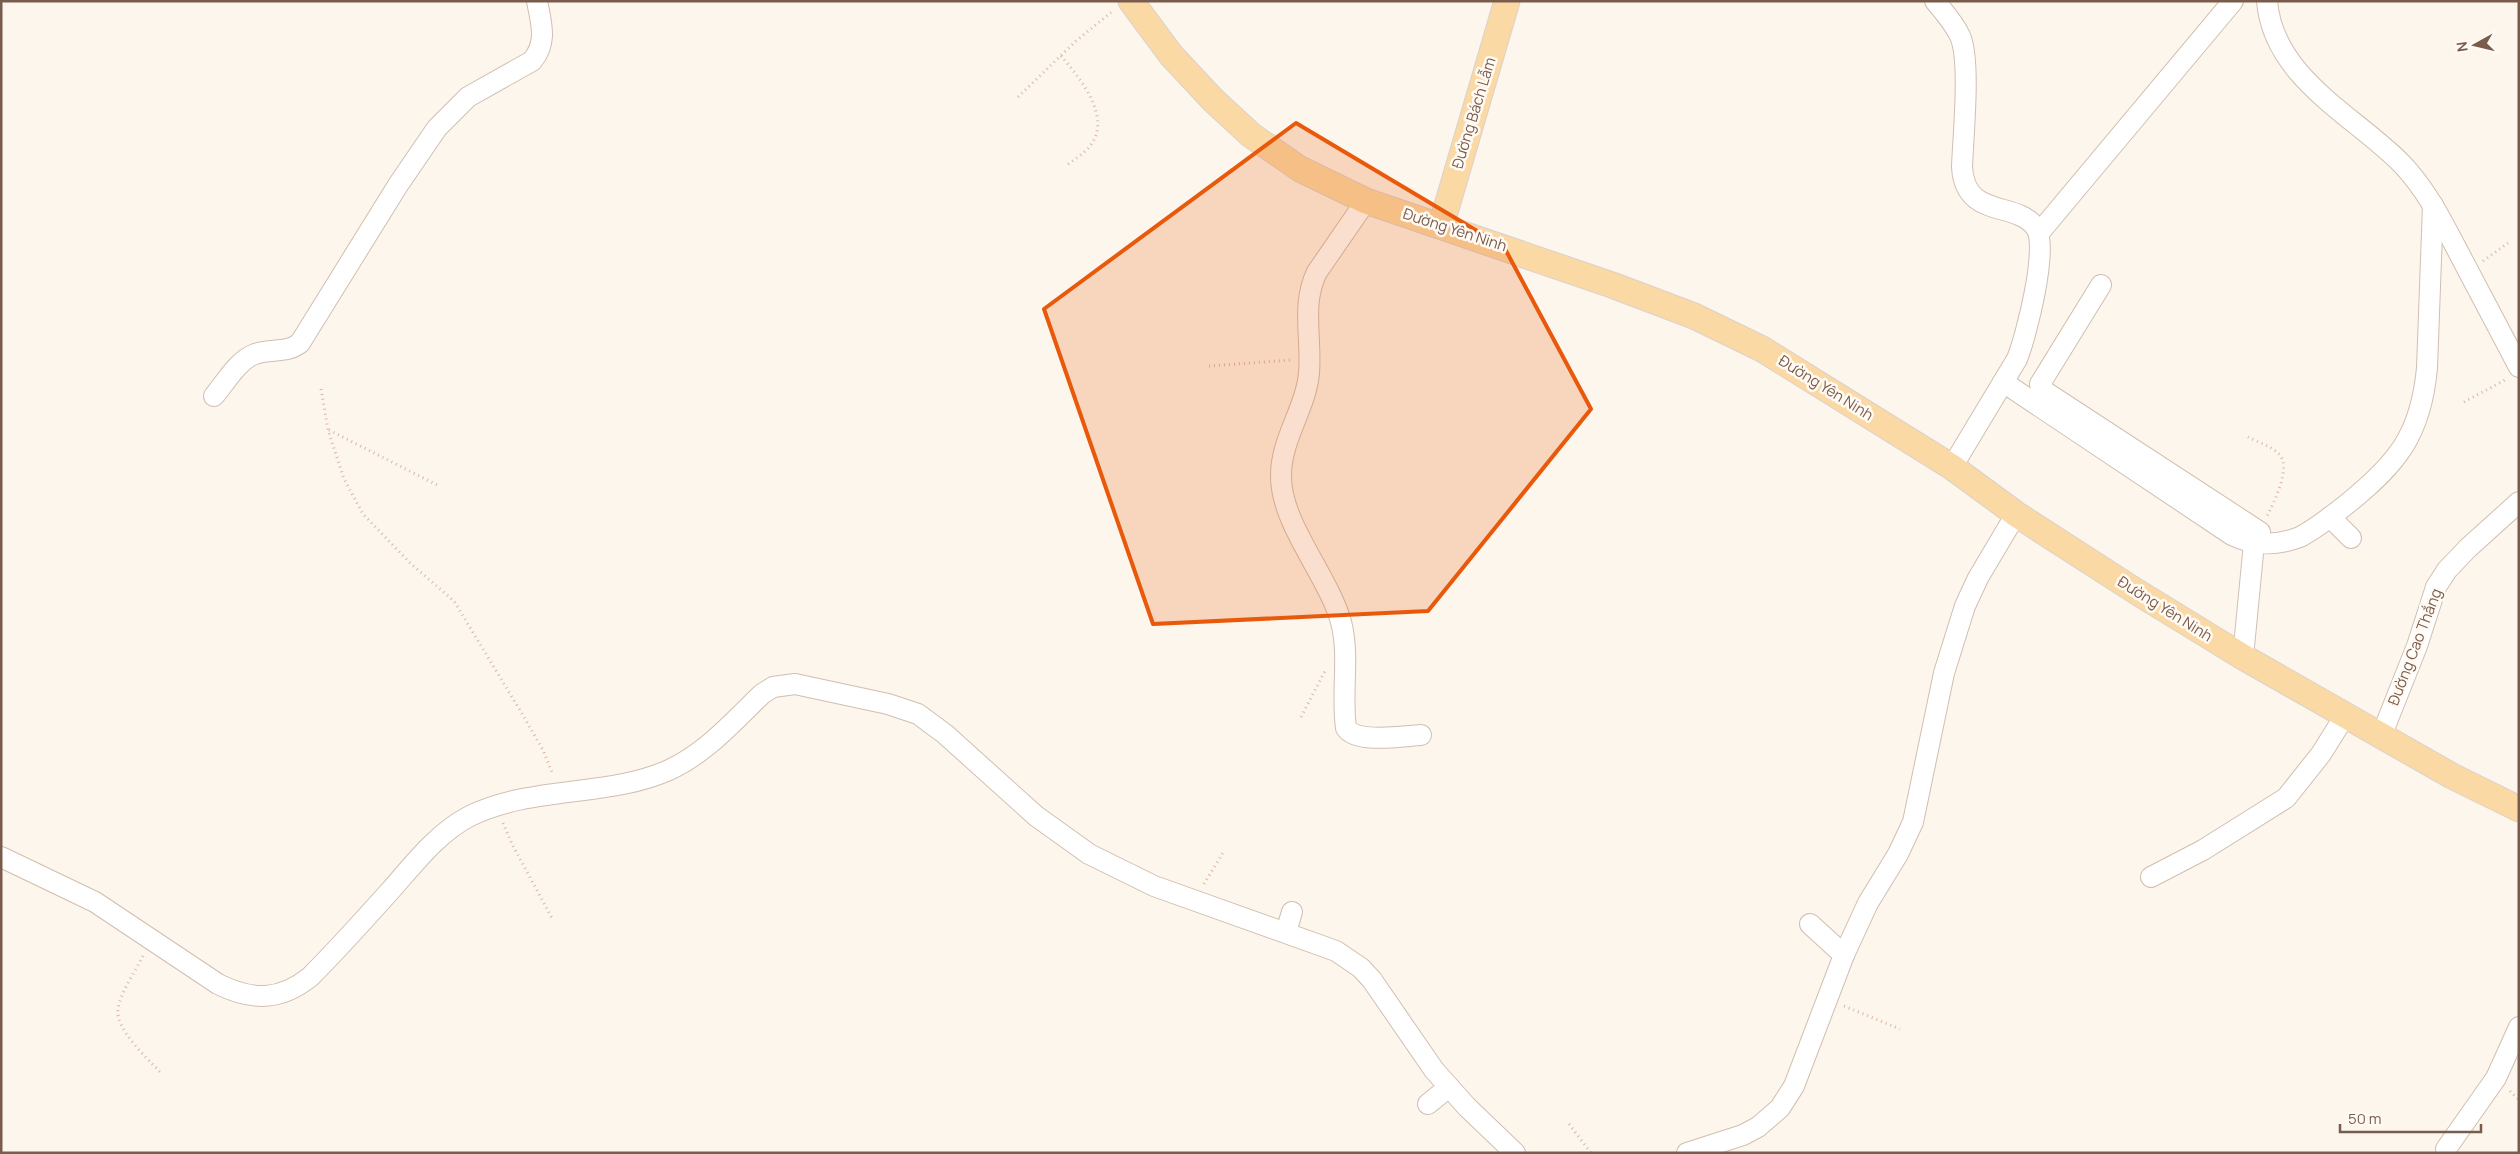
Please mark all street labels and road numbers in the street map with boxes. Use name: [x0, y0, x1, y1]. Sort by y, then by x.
street label: Đường Bách Lẫm: [1447, 55, 1500, 171]
street label: Đường Yên Ninh: [1401, 203, 1510, 256]
street label: Đường Yên Ninh: [1775, 350, 1878, 425]
street label: Đường Yên Ninh: [2114, 571, 2217, 646]
street label: Đường Cao Thắng: [2383, 585, 2447, 708]

